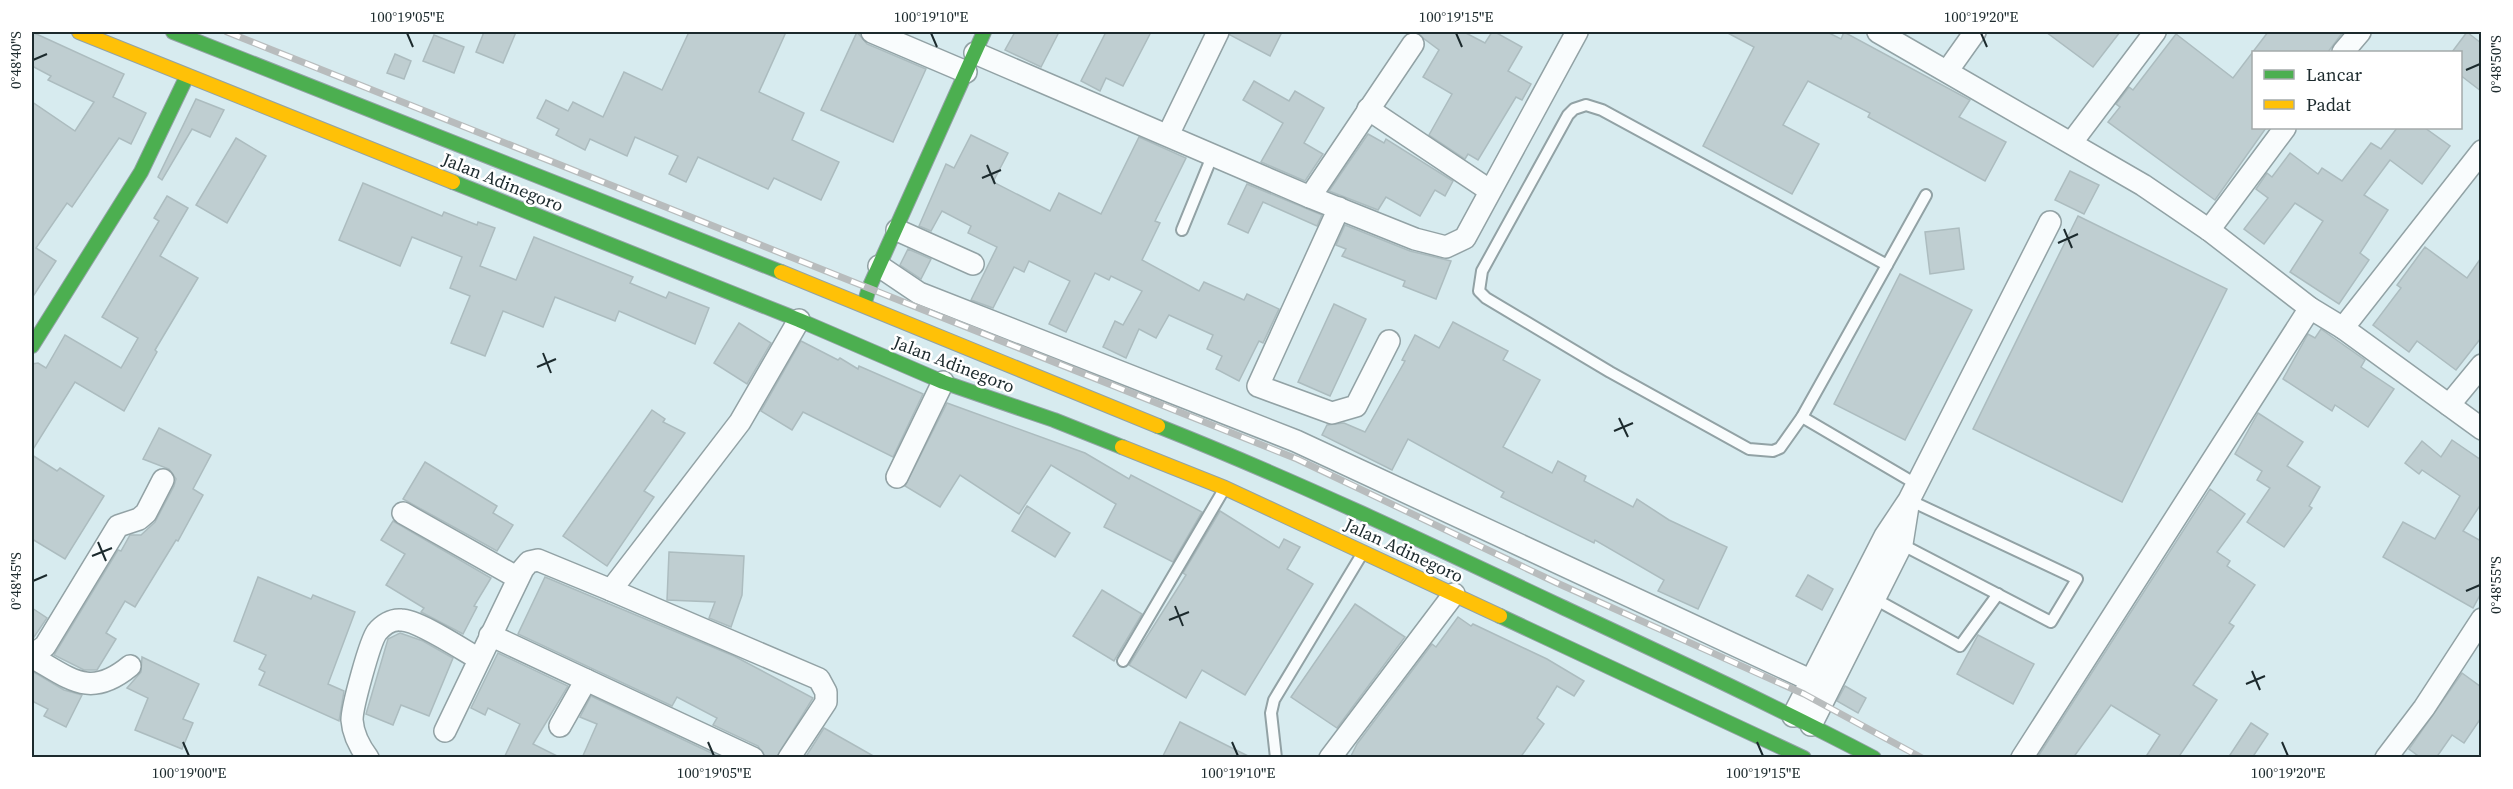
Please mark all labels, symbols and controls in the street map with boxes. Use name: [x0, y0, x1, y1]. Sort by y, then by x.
text: 100°19'05"E: [370, 6, 444, 27]
text: 100°19'10"E: [894, 6, 968, 27]
text: 100°19'15"E: [1419, 6, 1493, 27]
text: 100°19'20"E: [1944, 6, 2018, 27]
text: 0°48'40"S: [5, 31, 26, 89]
text: 0°48'50"S: [2485, 35, 2506, 93]
legend: [2252, 51, 2462, 129]
text: Lancar: [2306, 62, 2363, 87]
text: Padat: [2306, 92, 2351, 117]
street label: Jalan Adinegoro: [438, 146, 567, 218]
street label: Jalan Adinegoro: [889, 329, 1019, 399]
street label: Jalan Adinegoro: [1340, 511, 1468, 589]
text: 0°48'45"S: [5, 552, 26, 610]
text: 0°48'55"S: [2485, 556, 2506, 614]
text: 100°19'00"E: [152, 762, 226, 783]
text: 100°19'05"E: [677, 762, 751, 783]
text: 100°19'10"E: [1201, 762, 1275, 783]
text: 100°19'15"E: [1726, 762, 1800, 783]
text: 100°19'20"E: [2251, 762, 2325, 783]

